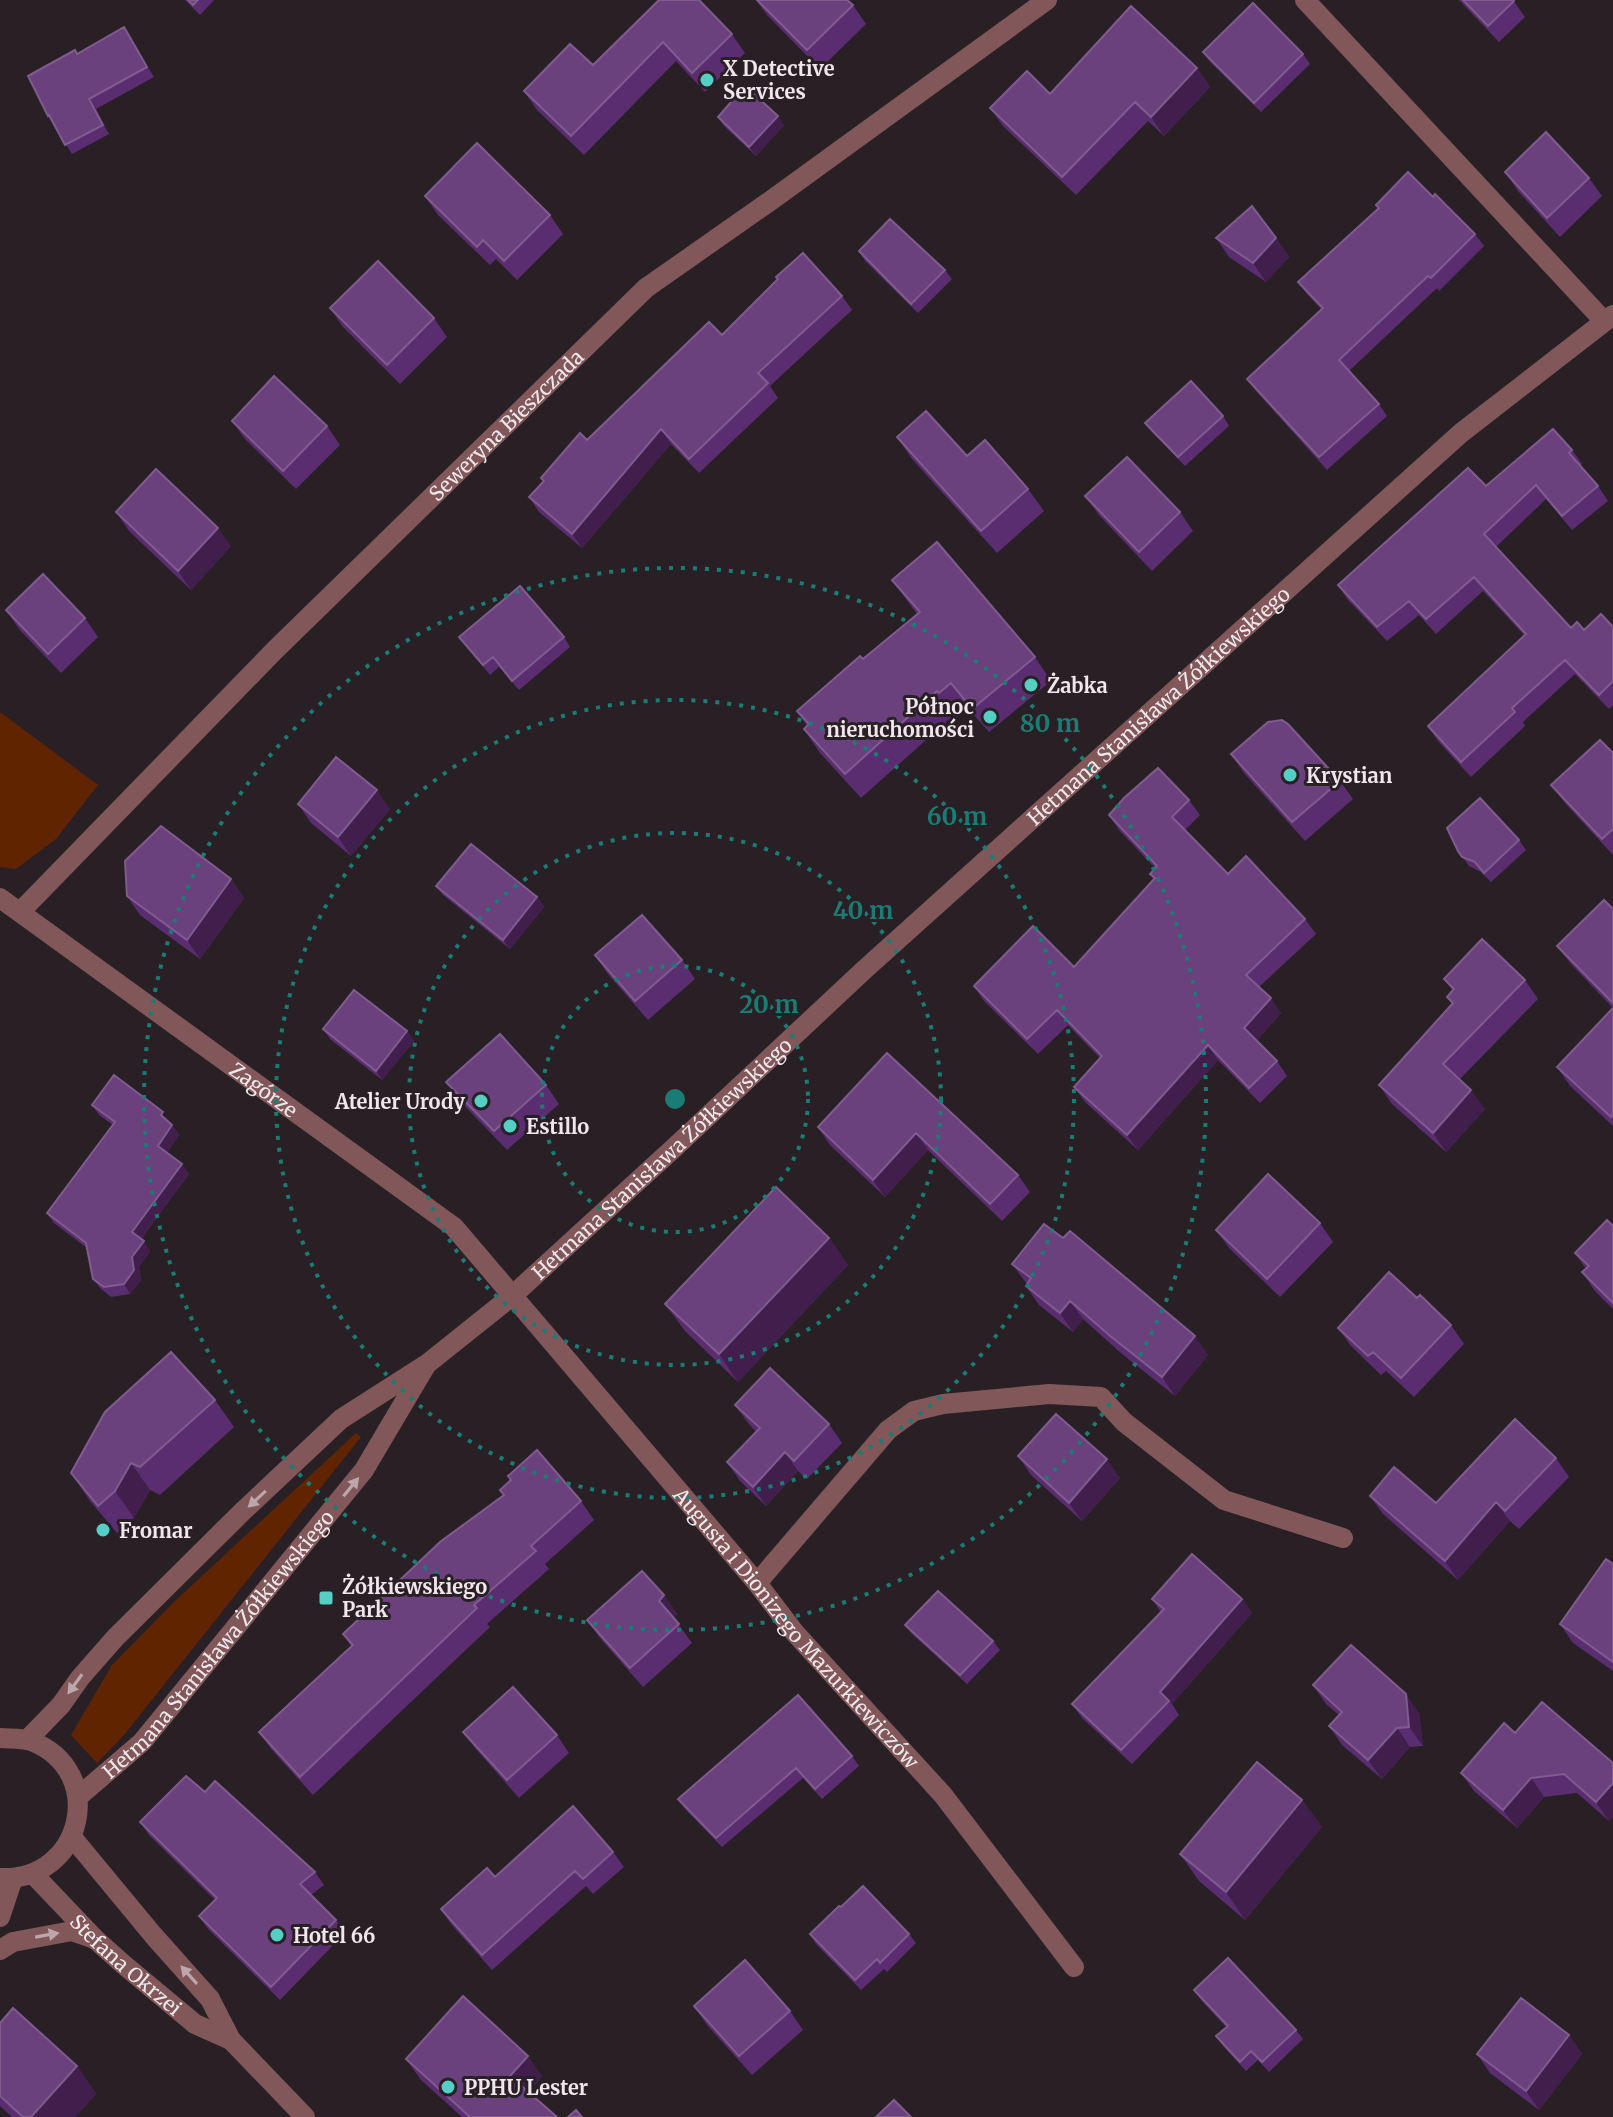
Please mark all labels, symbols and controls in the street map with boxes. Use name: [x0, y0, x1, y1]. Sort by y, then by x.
place label: X Detective Services: [723, 56, 835, 104]
marker: X Detective Services: [698, 71, 716, 89]
street label: Seweryna Bieszczada: [423, 344, 588, 506]
street label: Hetmana Stanisława Żółkiewskiego: [1022, 581, 1295, 830]
place label: Żabka: [1047, 672, 1108, 698]
marker: Żabka: [1022, 676, 1040, 694]
place label: Północ nieruchomości: [826, 694, 974, 742]
marker: Północ nieruchomości: [981, 708, 999, 726]
text: 80 m: [1020, 708, 1080, 739]
place label: Krystian: [1306, 763, 1393, 788]
marker: Krystian: [1281, 766, 1299, 784]
text: 60 m: [927, 801, 987, 832]
text: 40 m: [833, 895, 893, 926]
text: 20 m: [739, 989, 799, 1020]
street label: Hetmana Stanisława Żółkiewskiego: [526, 1032, 797, 1284]
street label: Zagórze: [225, 1056, 303, 1122]
centre of rings: [661, 1085, 689, 1113]
place label: Atelier Urody: [334, 1089, 465, 1114]
marker: Atelier Urody: [472, 1092, 490, 1110]
place label: Estillo: [526, 1114, 589, 1139]
marker: Estillo: [501, 1117, 519, 1135]
one-way arrow: [342, 1477, 358, 1497]
street label: Augusta i Dionizego Mazurkiewiczów: [668, 1482, 925, 1774]
one-way arrow: [248, 1489, 267, 1507]
street label: Hetmana Stanisława Żółkiewskiego: [97, 1504, 339, 1783]
place label: Fromar: [119, 1518, 192, 1543]
marker: Fromar: [94, 1521, 112, 1539]
place label: Żółkiewskiego Park: [342, 1573, 487, 1622]
marker: Żółkiewskiego Park: [317, 1589, 335, 1607]
one-way arrow: [68, 1674, 83, 1695]
street label: Stefana Okrzei: [65, 1909, 187, 2020]
place label: Hotel 66: [293, 1923, 375, 1948]
marker: Hotel 66: [268, 1926, 286, 1944]
one-way arrow: [35, 1929, 60, 1941]
one-way arrow: [181, 1966, 198, 1986]
place label: PPHU Lester: [464, 2075, 588, 2100]
marker: PPHU Lester: [439, 2078, 457, 2096]

